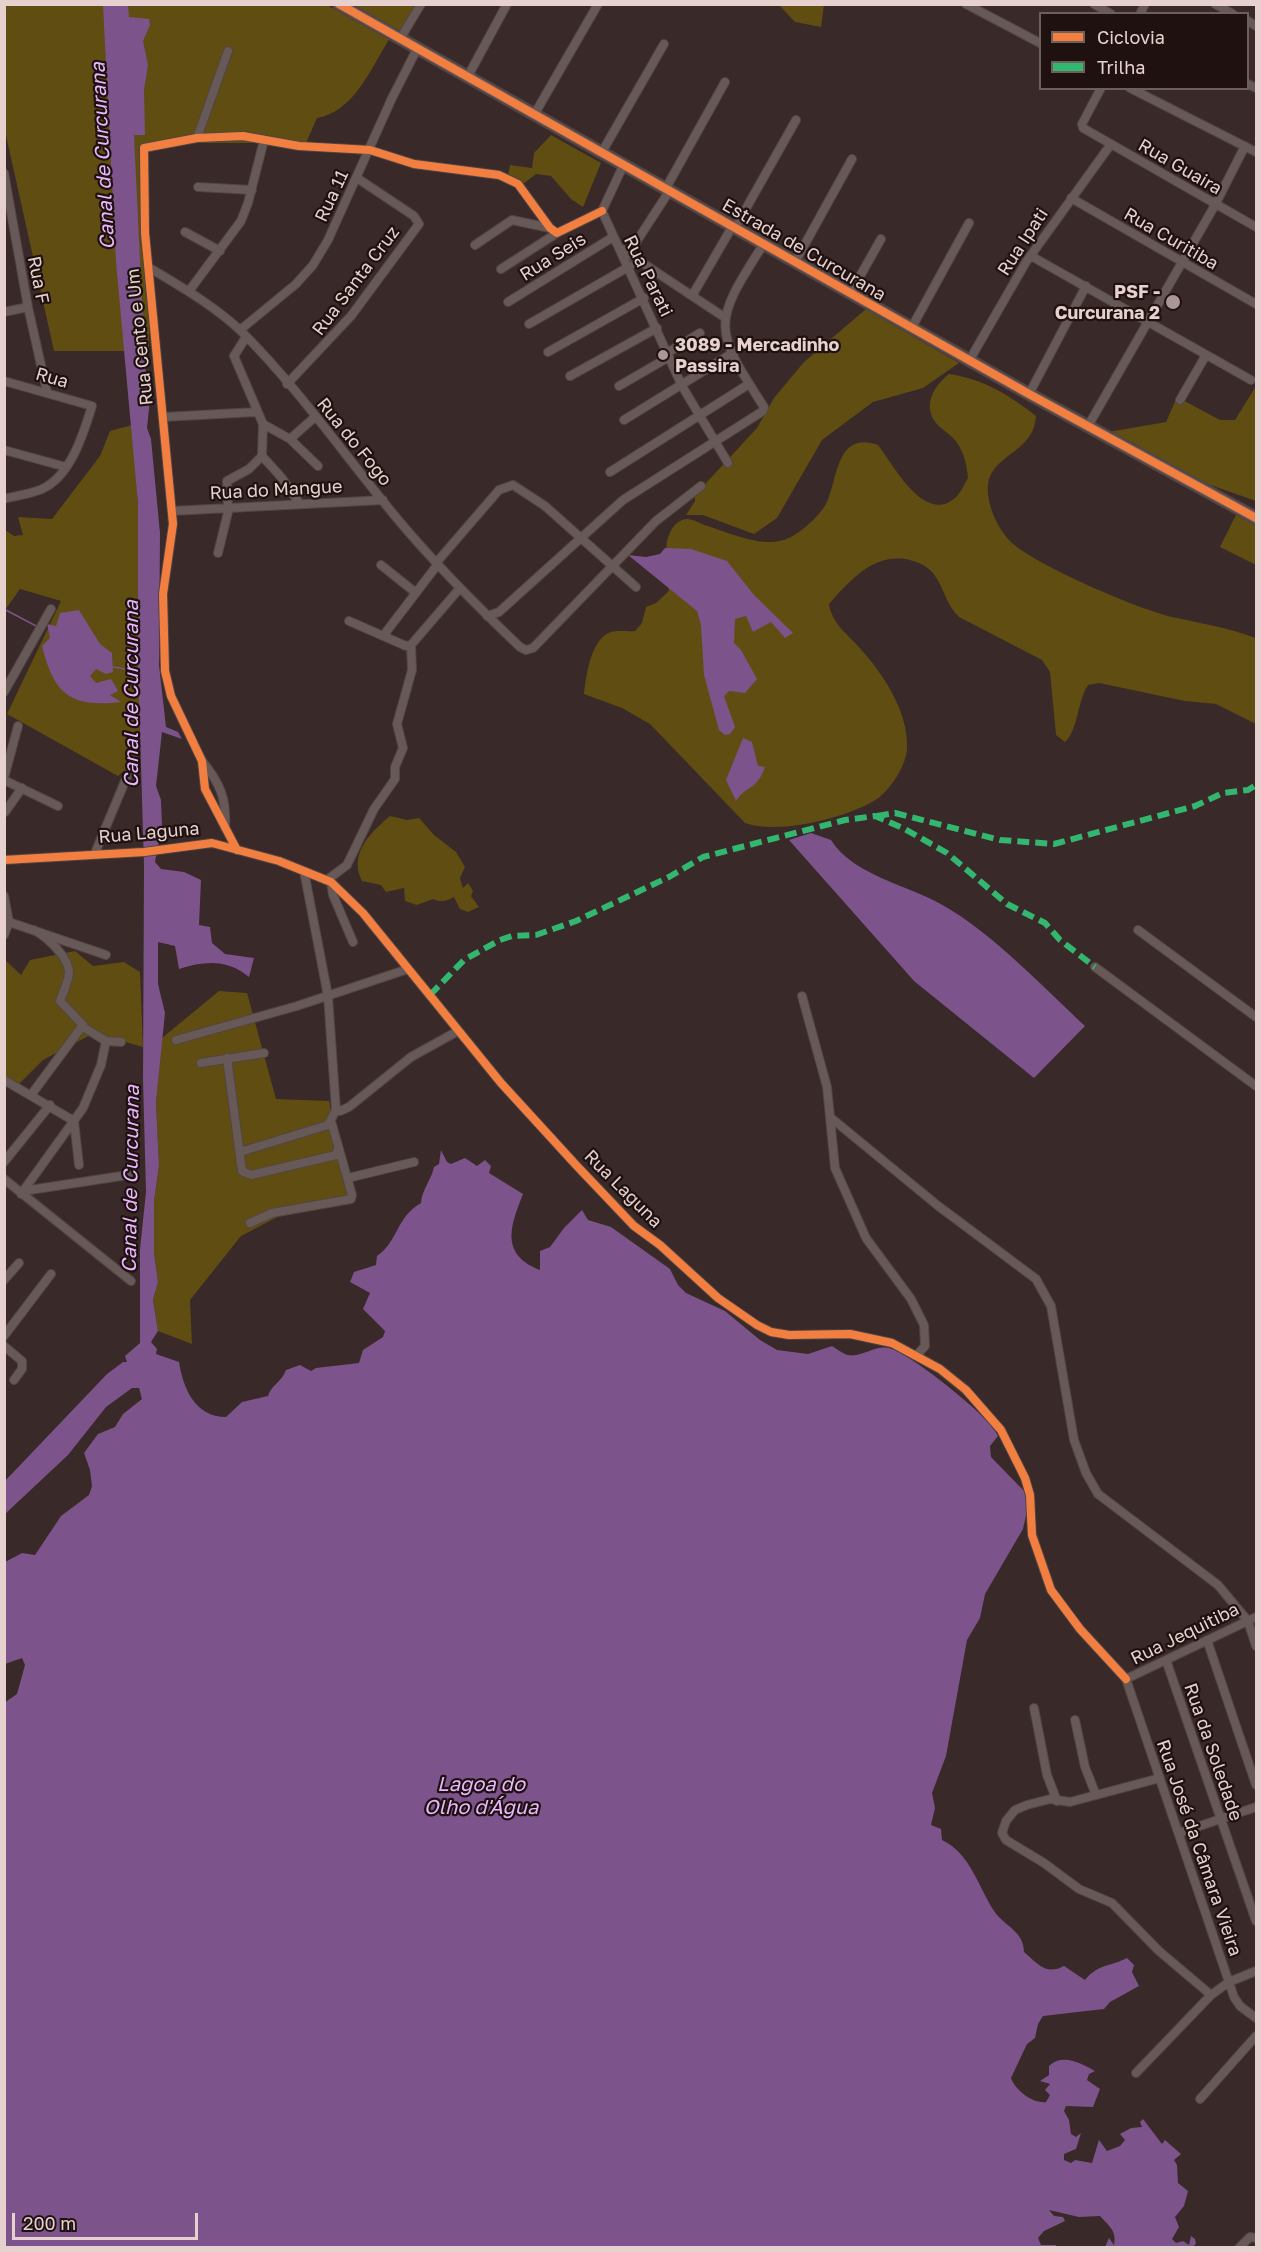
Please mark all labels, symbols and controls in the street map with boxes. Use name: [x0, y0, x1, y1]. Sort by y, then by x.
legend: [1039, 12, 1249, 90]
text: Ciclovia: [1097, 26, 1165, 48]
text: Trilha: [1097, 56, 1145, 78]
water label: Canal de Curcurana: [86, 62, 120, 250]
street label: Rua Guaira: [1134, 134, 1226, 200]
street label: Rua 11: [311, 167, 353, 225]
street label: Estrada de Curcurana: [718, 194, 890, 306]
street label: Rua Curitiba: [1120, 203, 1222, 275]
street label: Rua Ipati: [993, 204, 1053, 280]
street label: Rua Santa Cruz: [308, 222, 404, 340]
street label: Rua Seis: [516, 228, 590, 286]
street label: Rua Parati: [619, 232, 677, 320]
street label: Rua F: [23, 254, 53, 306]
street label: Rua Cento e Um: [122, 267, 158, 407]
place label: PSF - Curcurana 2: [1055, 281, 1160, 324]
marker: PSF - Curcurana 2: [1164, 293, 1182, 311]
place label: 3089 - Mercadinho Passira: [675, 334, 839, 376]
marker: 3089 - Mercadinho Passira: [656, 348, 670, 362]
street label: Rua: [33, 363, 71, 393]
street label: Rua do Fogo: [312, 394, 396, 490]
street label: Rua do Mangue: [209, 476, 343, 504]
water label: Canal de Curcurana: [120, 600, 144, 788]
street label: Rua Laguna: [98, 818, 200, 848]
water label: Canal de Curcurana: [117, 1085, 145, 1273]
street label: Rua Laguna: [580, 1146, 666, 1232]
street label: Rua Jequitiba: [1127, 1598, 1243, 1670]
street label: Rua da Soledade: [1179, 1680, 1247, 1824]
street label: Rua José da Câmara Vieira: [1152, 1737, 1246, 1959]
water label: Lagoa do Olho d'Água: [424, 1773, 538, 1820]
scale bar: [15, 2201, 201, 2239]
text: 200 m: [23, 2212, 76, 2234]

